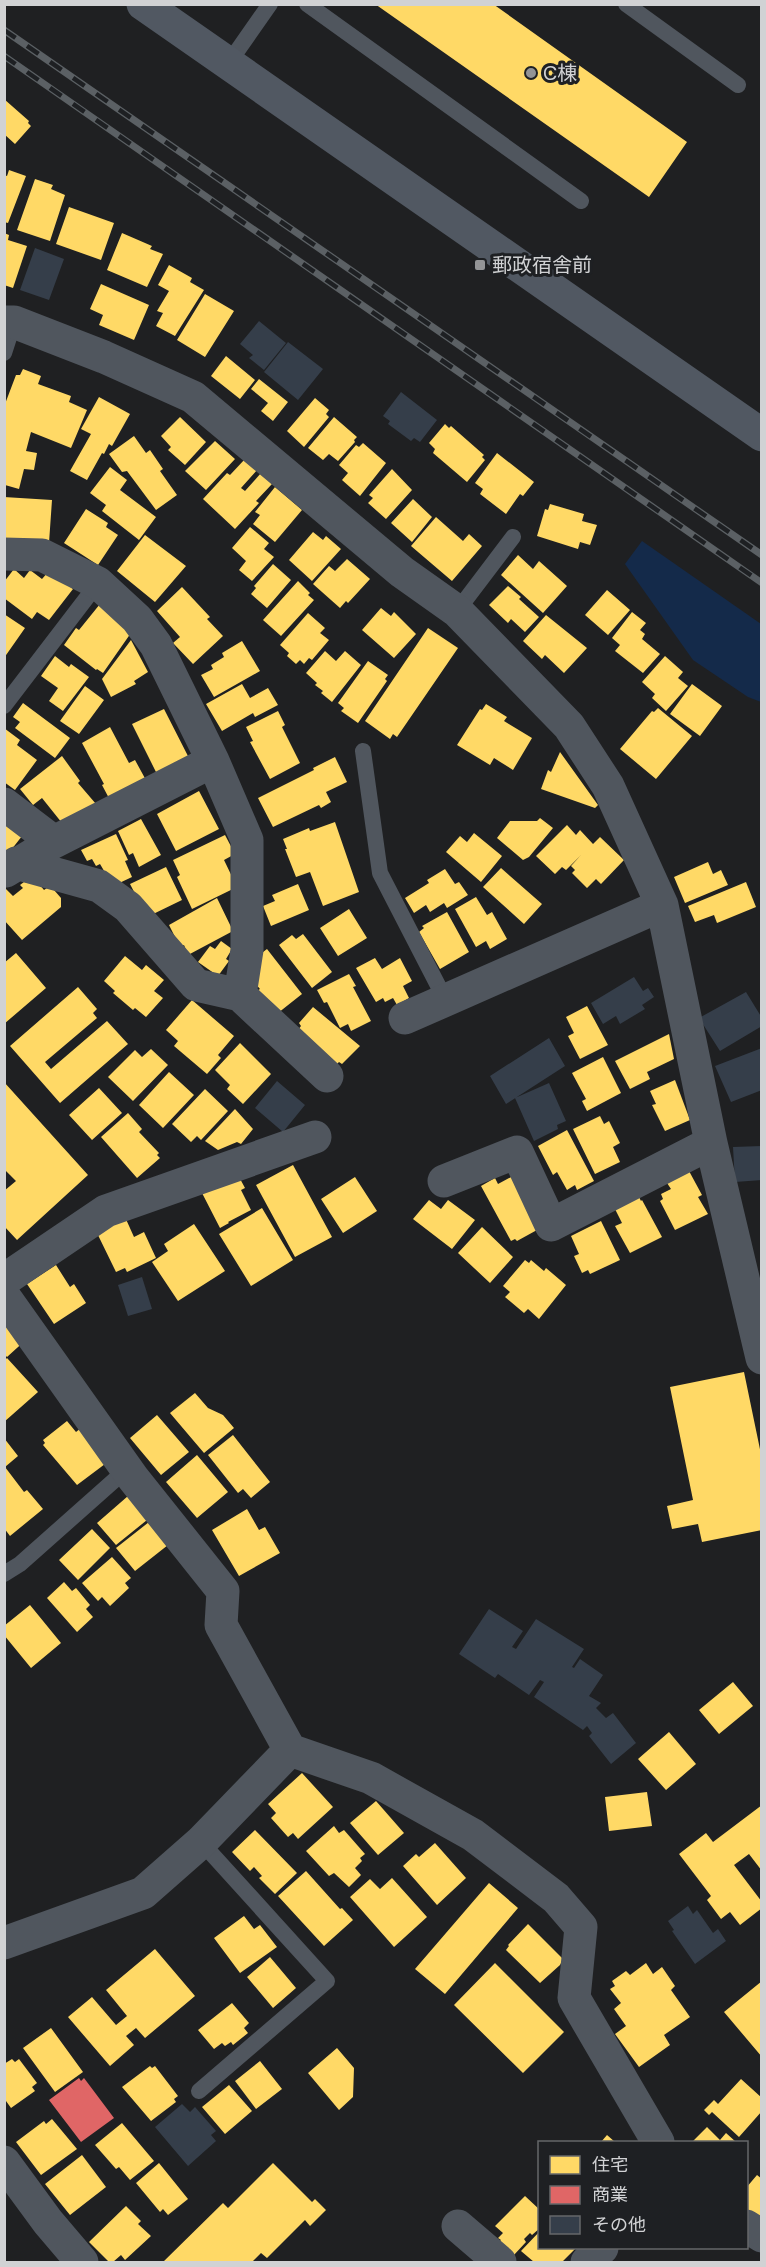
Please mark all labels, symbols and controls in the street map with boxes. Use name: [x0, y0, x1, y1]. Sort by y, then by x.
place label: C棟: [543, 60, 577, 86]
marker: C棟: [524, 66, 538, 80]
place label: 郵政宿舎前: [492, 252, 592, 278]
marker: 郵政宿舎前: [473, 258, 487, 272]
legend: [538, 2141, 748, 2249]
text: 住宅: [592, 2153, 628, 2177]
text: 商業: [592, 2183, 628, 2207]
text: その他: [592, 2213, 646, 2237]

